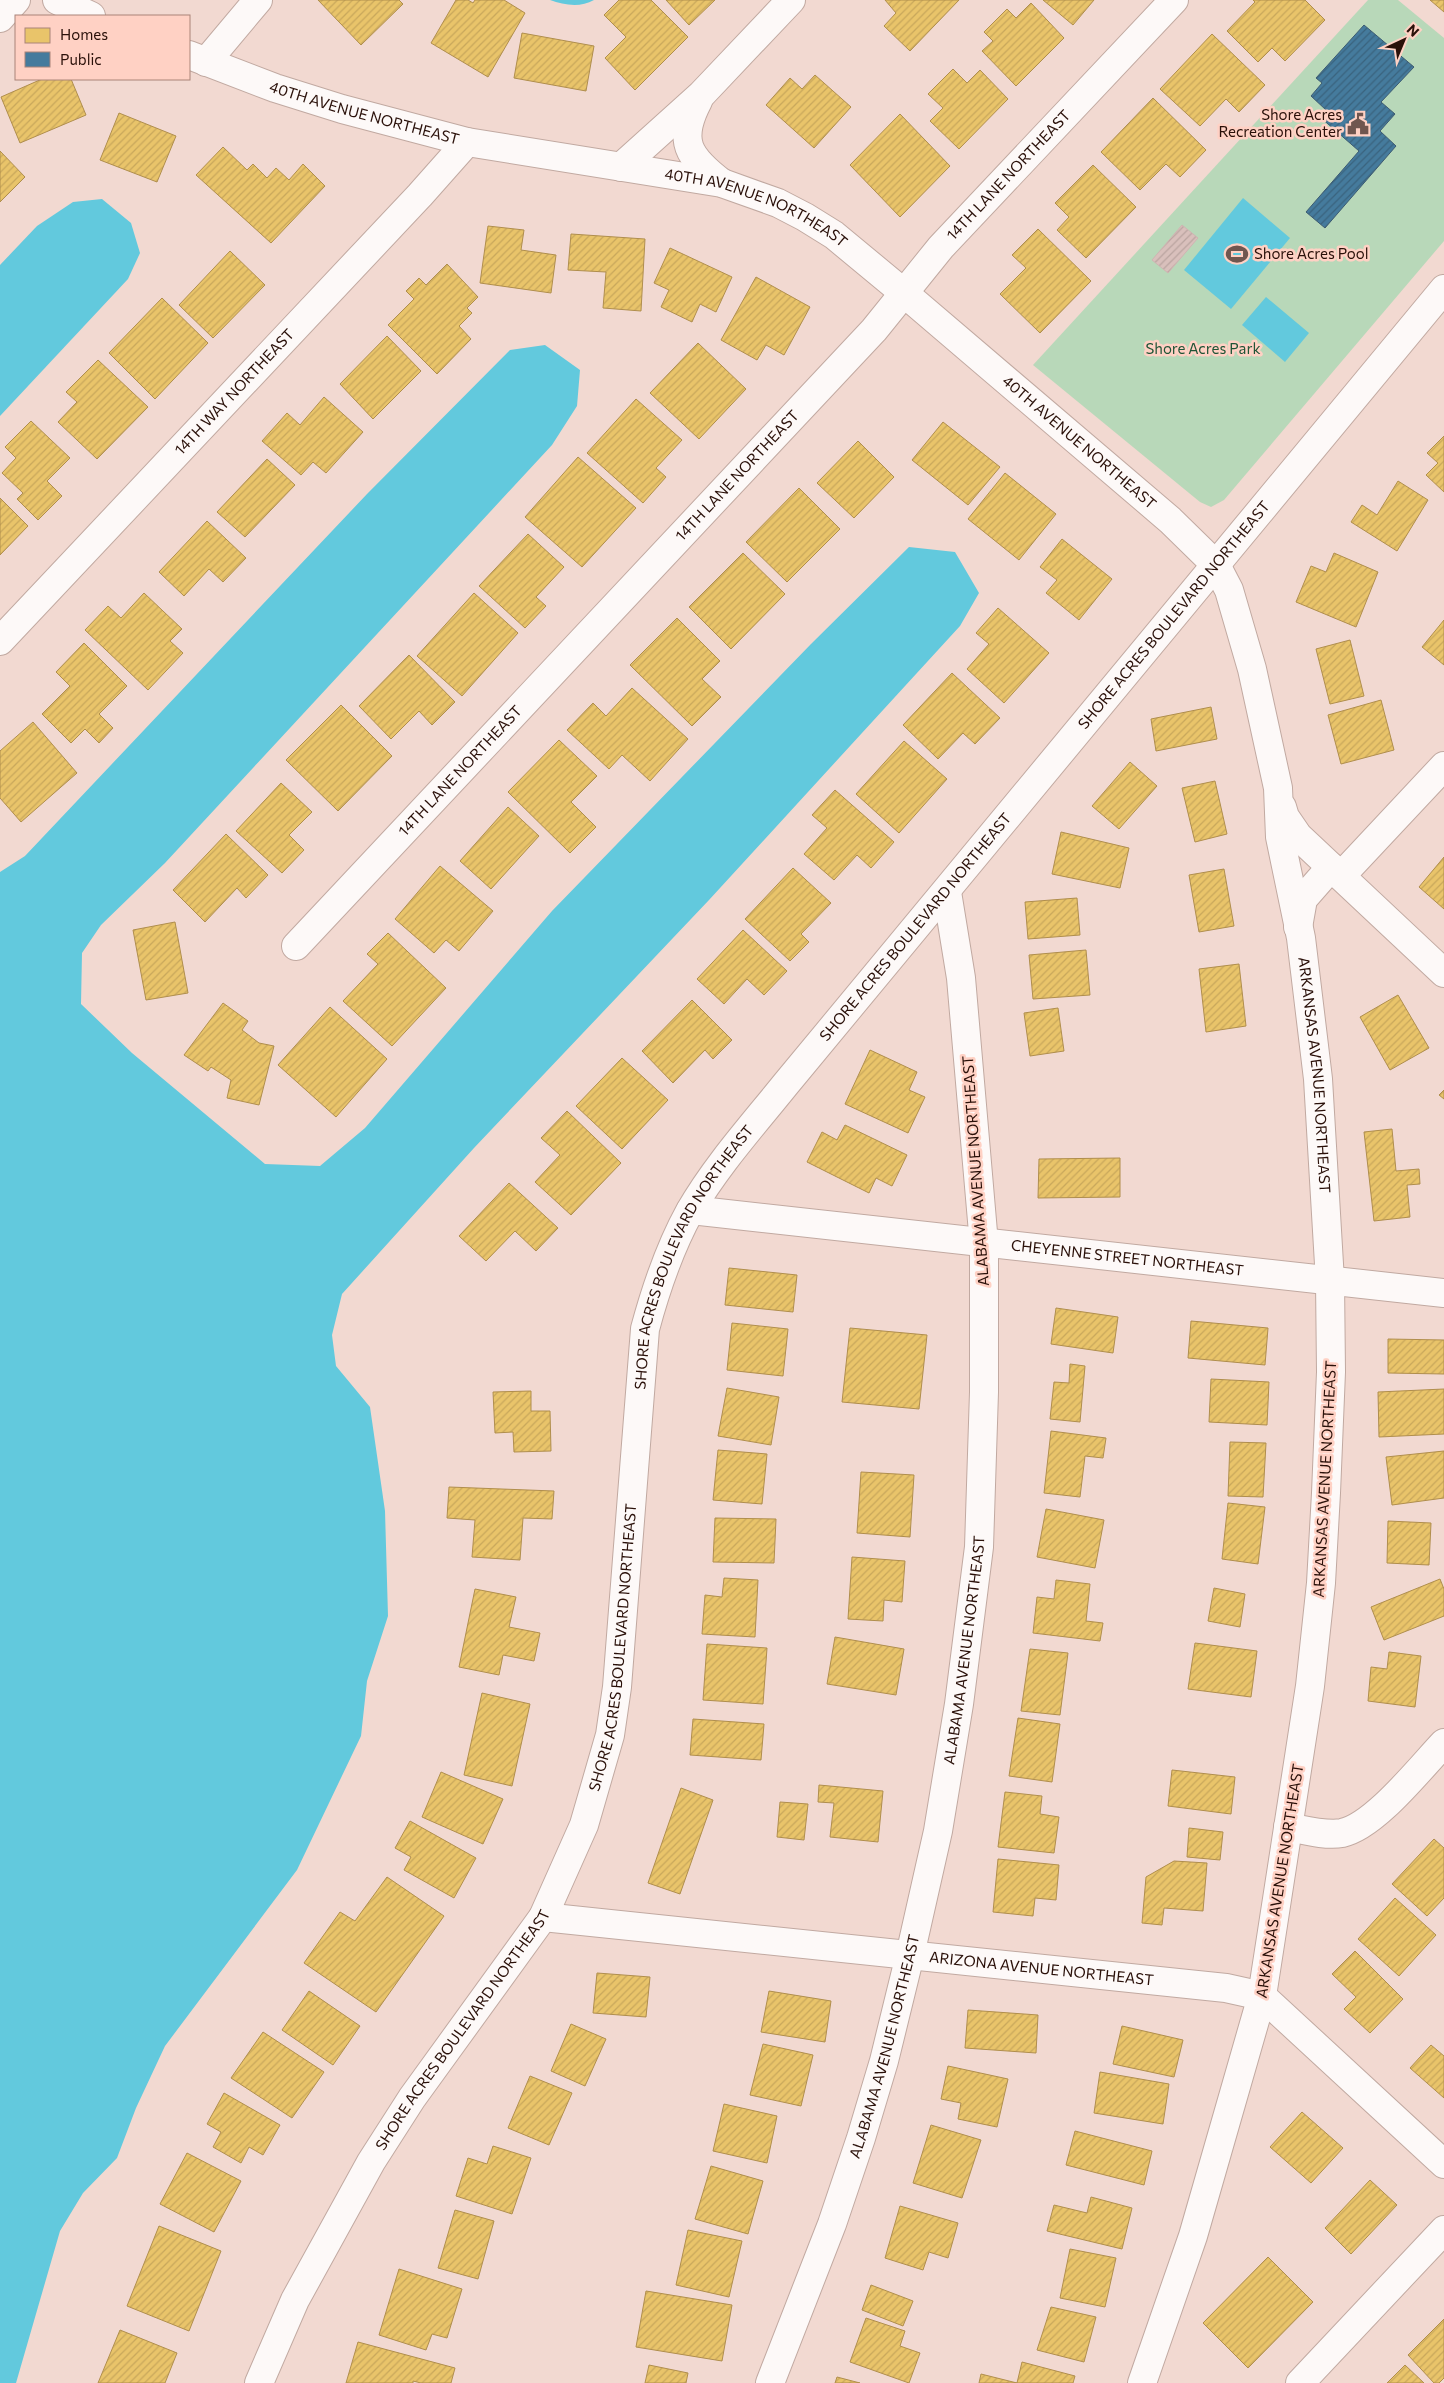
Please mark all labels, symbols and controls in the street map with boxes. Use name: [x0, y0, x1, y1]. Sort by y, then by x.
legend: [15, 15, 190, 80]
north arrow: [1379, 15, 1429, 65]
text: N: [1404, 21, 1423, 40]
text: Homes: [60, 25, 108, 43]
text: Public: [60, 50, 102, 68]
street label: 40TH AVENUE NORTHEAST: [267, 77, 462, 148]
street label: 14TH LANE NORTHEAST: [942, 105, 1074, 243]
place label: Shore Acres Recreation Center: [1218, 105, 1342, 140]
public building icon: Shore Acres Recreation Center: [1345, 111, 1371, 137]
street label: 40TH AVENUE NORTHEAST: [663, 164, 852, 250]
sports icon: Shore Acres Pool: [1224, 241, 1250, 267]
place label: Shore Acres Pool: [1254, 244, 1369, 262]
street label: 14TH WAY NORTHEAST: [170, 324, 298, 458]
park label: Shore Acres Park: [1145, 339, 1261, 357]
street label: 40TH AVENUE NORTHEAST: [999, 371, 1161, 512]
street label: 14TH LANE NORTHEAST: [671, 406, 802, 544]
street label: SHORE ACRES BOULEVARD NORTHEAST: [1074, 497, 1273, 732]
street label: 14TH LANE NORTHEAST: [394, 701, 525, 839]
street label: SHORE ACRES BOULEVARD NORTHEAST: [815, 808, 1015, 1044]
street label: ARKANSAS AVENUE NORTHEAST: [1295, 956, 1335, 1194]
street label: ALABAMA AVENUE NORTHEAST: [958, 1055, 992, 1287]
street label: SHORE ACRES BOULEVARD NORTHEAST: [630, 1121, 757, 1390]
street label: CHEYENNE STREET NORTHEAST: [1010, 1235, 1245, 1279]
street label: ARKANSAS AVENUE NORTHEAST: [1309, 1360, 1339, 1598]
street label: SHORE ACRES BOULEVARD NORTHEAST: [584, 1502, 639, 1793]
street label: ALABAMA AVENUE NORTHEAST: [939, 1535, 987, 1766]
street label: ARKANSAS AVENUE NORTHEAST: [1252, 1762, 1307, 1999]
street label: SHORE ACRES BOULEVARD NORTHEAST: [371, 1906, 553, 2153]
street label: ALABAMA AVENUE NORTHEAST: [845, 1932, 922, 2160]
street label: ARIZONA AVENUE NORTHEAST: [928, 1947, 1155, 1988]

